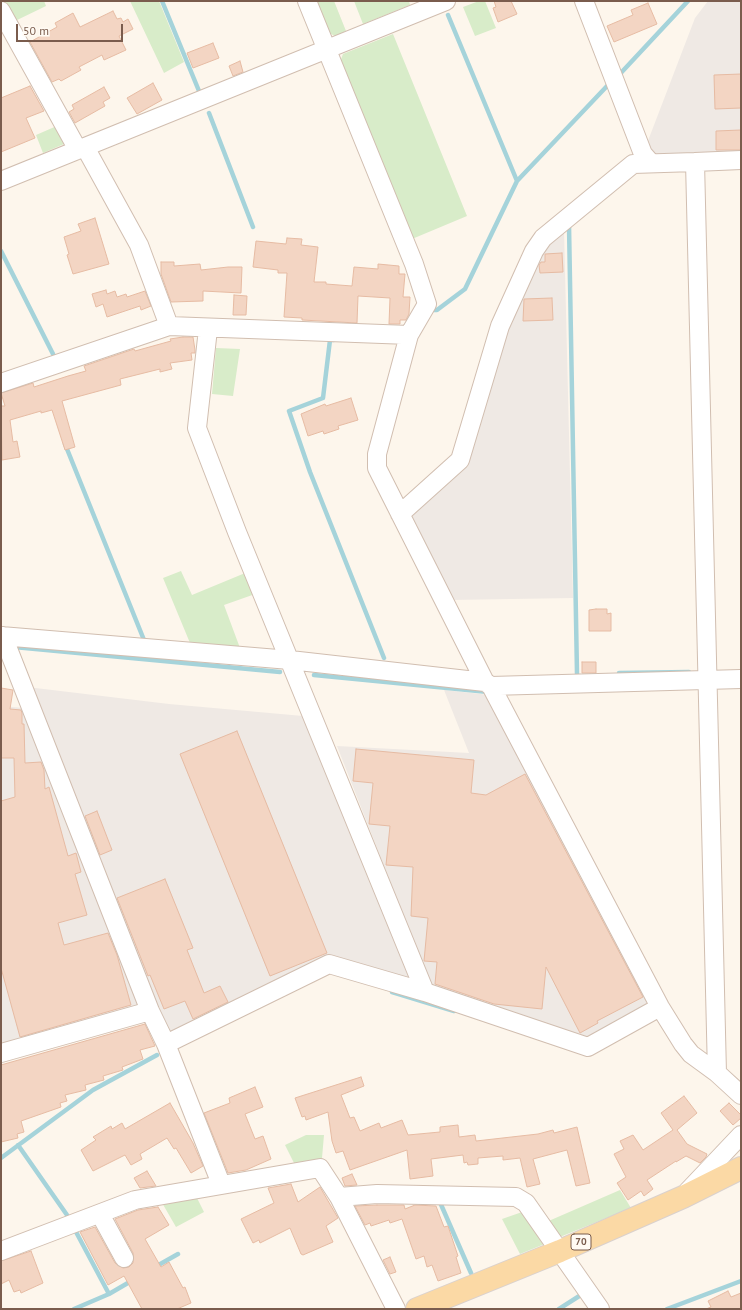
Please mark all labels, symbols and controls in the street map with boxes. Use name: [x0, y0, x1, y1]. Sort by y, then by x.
scale bar: [18, 16, 125, 42]
text: 50 m: [23, 23, 49, 38]
road number: 70: [571, 1234, 591, 1250]

